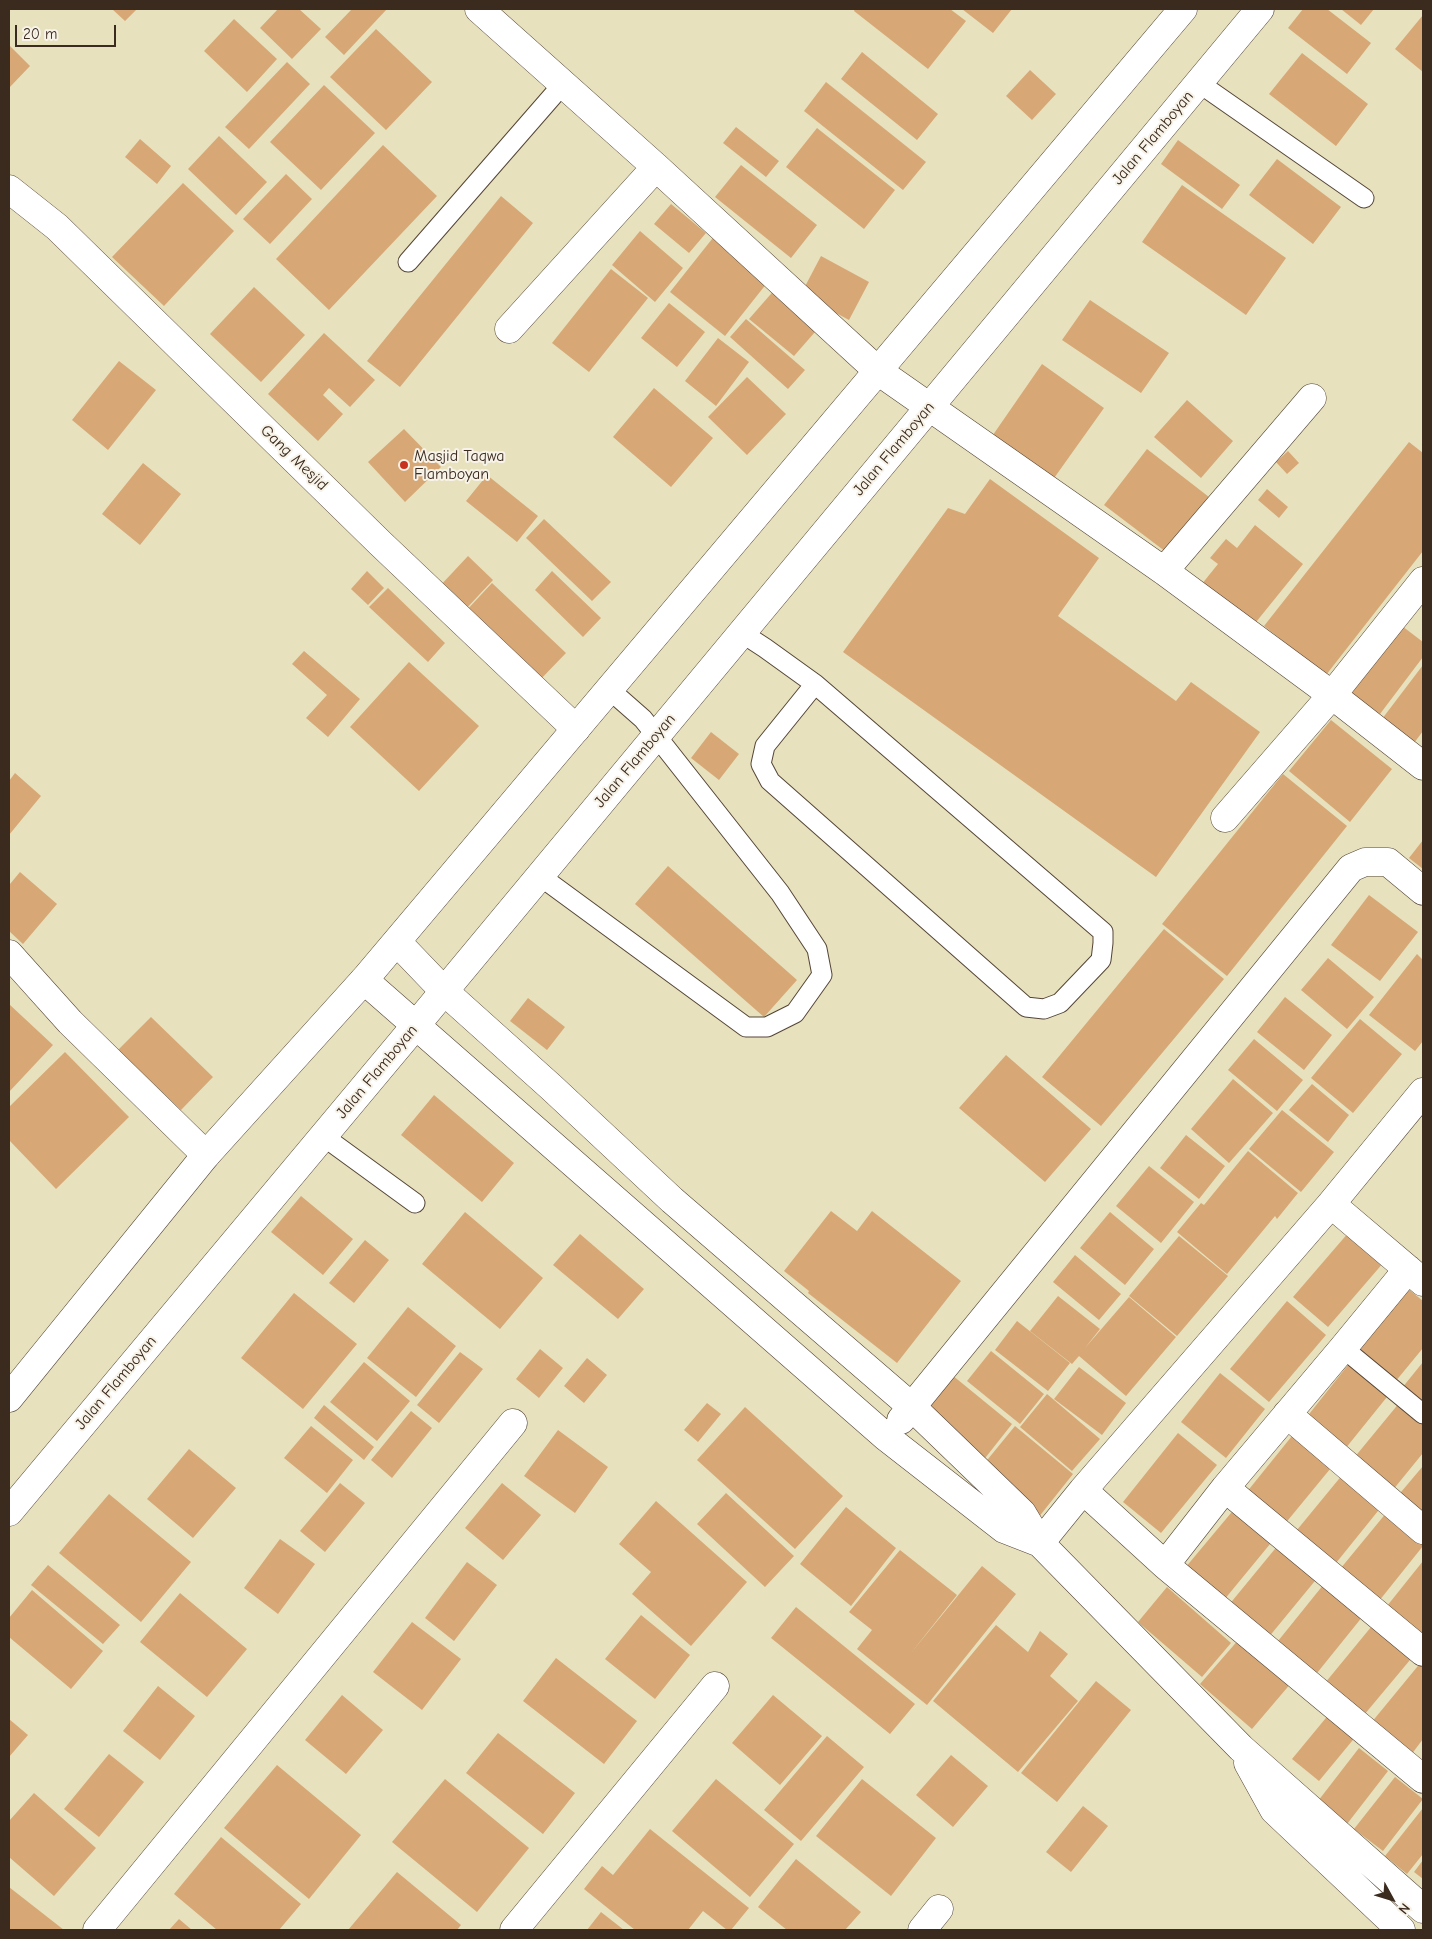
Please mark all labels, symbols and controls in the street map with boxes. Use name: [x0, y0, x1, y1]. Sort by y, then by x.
scale bar: [18, 15, 119, 47]
text: 20 m: [23, 25, 57, 43]
street label: Jalan Flamboyan: [1108, 87, 1198, 189]
street label: Jalan Flamboyan: [849, 398, 939, 500]
street label: Gang Mesjid: [256, 421, 332, 495]
place label: Masjid Taqwa Flamboyan: [414, 446, 505, 484]
marker: Masjid Taqwa Flamboyan: [398, 459, 410, 471]
street label: Jalan Flamboyan: [590, 710, 680, 812]
street label: Jalan Flamboyan: [332, 1021, 422, 1123]
street label: Jalan Flamboyan: [71, 1332, 161, 1434]
north arrow: [1367, 1874, 1417, 1924]
text: N: [1395, 1900, 1414, 1918]

